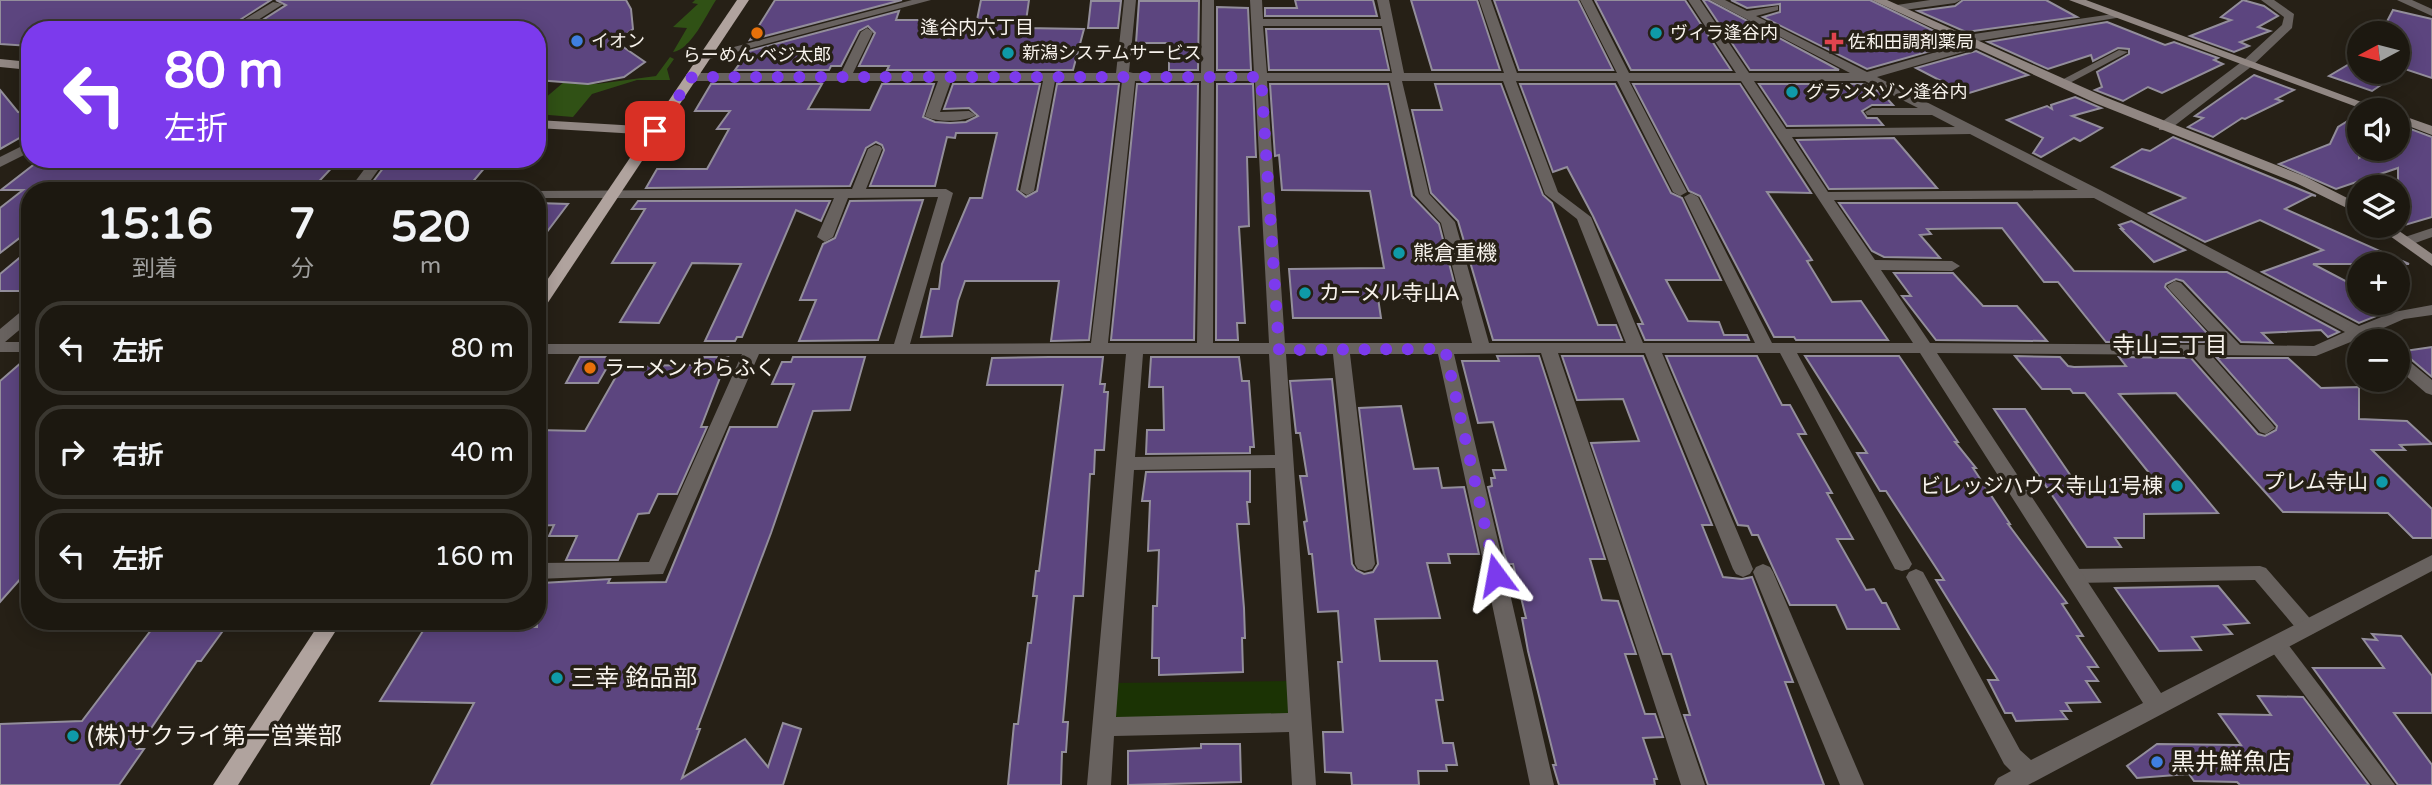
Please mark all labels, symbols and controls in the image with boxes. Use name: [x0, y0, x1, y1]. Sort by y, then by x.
district label: 逢谷内六丁目: [920, 17, 1034, 39]
north arrow: [2347, 21, 2410, 84]
map controls: [2347, 21, 2410, 392]
place label: ヴィラ逢谷内: [1670, 22, 1778, 44]
marker: らーめん ベジ太郎: [749, 25, 765, 41]
marker: ヴィラ逢谷内: [1648, 25, 1664, 41]
place label: イオン: [591, 30, 645, 52]
place label: 佐和田調剤薬局: [1848, 31, 1974, 53]
marker: イオン: [569, 33, 585, 49]
marker: 佐和田調剤薬局: [1826, 34, 1842, 50]
text: 80 m: [164, 42, 283, 101]
place label: 新潟システムサービス: [1022, 42, 1201, 64]
place label: らーめん ベジ太郎: [683, 44, 831, 66]
marker: 新潟システムサービス: [1000, 45, 1016, 61]
icon: left: [49, 49, 140, 140]
place label: グランメゾン逢谷内: [1806, 81, 1967, 103]
marker: グランメゾン逢谷内: [1784, 84, 1800, 100]
button: sound: [2347, 98, 2410, 161]
pin: [625, 101, 685, 161]
text: 左折: [164, 110, 228, 148]
icon: arrive: [636, 112, 674, 150]
button: layers: [2347, 175, 2410, 238]
text: 15:16: [97, 199, 213, 250]
text: 7: [289, 199, 315, 250]
text: 520: [391, 202, 470, 253]
place label: 熊倉重機: [1413, 241, 1497, 266]
marker: 熊倉重機: [1391, 245, 1407, 261]
text: m: [420, 252, 441, 280]
button: +: [2347, 252, 2410, 315]
text: 到着: [132, 255, 178, 283]
text: 分: [291, 255, 314, 283]
place label: カーメル寺山A: [1319, 281, 1460, 306]
marker: カーメル寺山A: [1297, 285, 1313, 301]
icon: left: [53, 329, 91, 367]
button: −: [2347, 329, 2410, 392]
district label: 寺山三丁目: [2113, 332, 2228, 360]
text: 80 m: [451, 333, 514, 364]
text: 左折: [112, 336, 164, 367]
place label: ラーメン わらふく: [604, 356, 777, 381]
marker: ラーメン わらふく: [582, 360, 598, 376]
icon: right: [53, 433, 91, 471]
text: 40 m: [451, 437, 514, 468]
text: 右折: [112, 440, 164, 471]
place label: プレム寺山: [2263, 470, 2368, 495]
place label: ビレッジハウス寺山1号棟: [1920, 474, 2163, 499]
marker: プレム寺山: [2374, 474, 2390, 490]
marker: ビレッジハウス寺山1号棟: [2169, 478, 2185, 494]
icon: left: [53, 537, 91, 575]
position arrow: [1459, 538, 1533, 612]
text: 160 m: [434, 541, 514, 572]
text: 左折: [112, 544, 164, 575]
place label: 三幸 銘品部: [571, 664, 697, 693]
marker: 三幸 銘品部: [549, 670, 565, 686]
place label: (株)サクライ第一営業部: [87, 722, 342, 751]
marker: (株)サクライ第一営業部: [65, 728, 81, 744]
place label: 黒井鮮魚店: [2171, 748, 2291, 777]
marker: 黒井鮮魚店: [2149, 754, 2165, 770]

